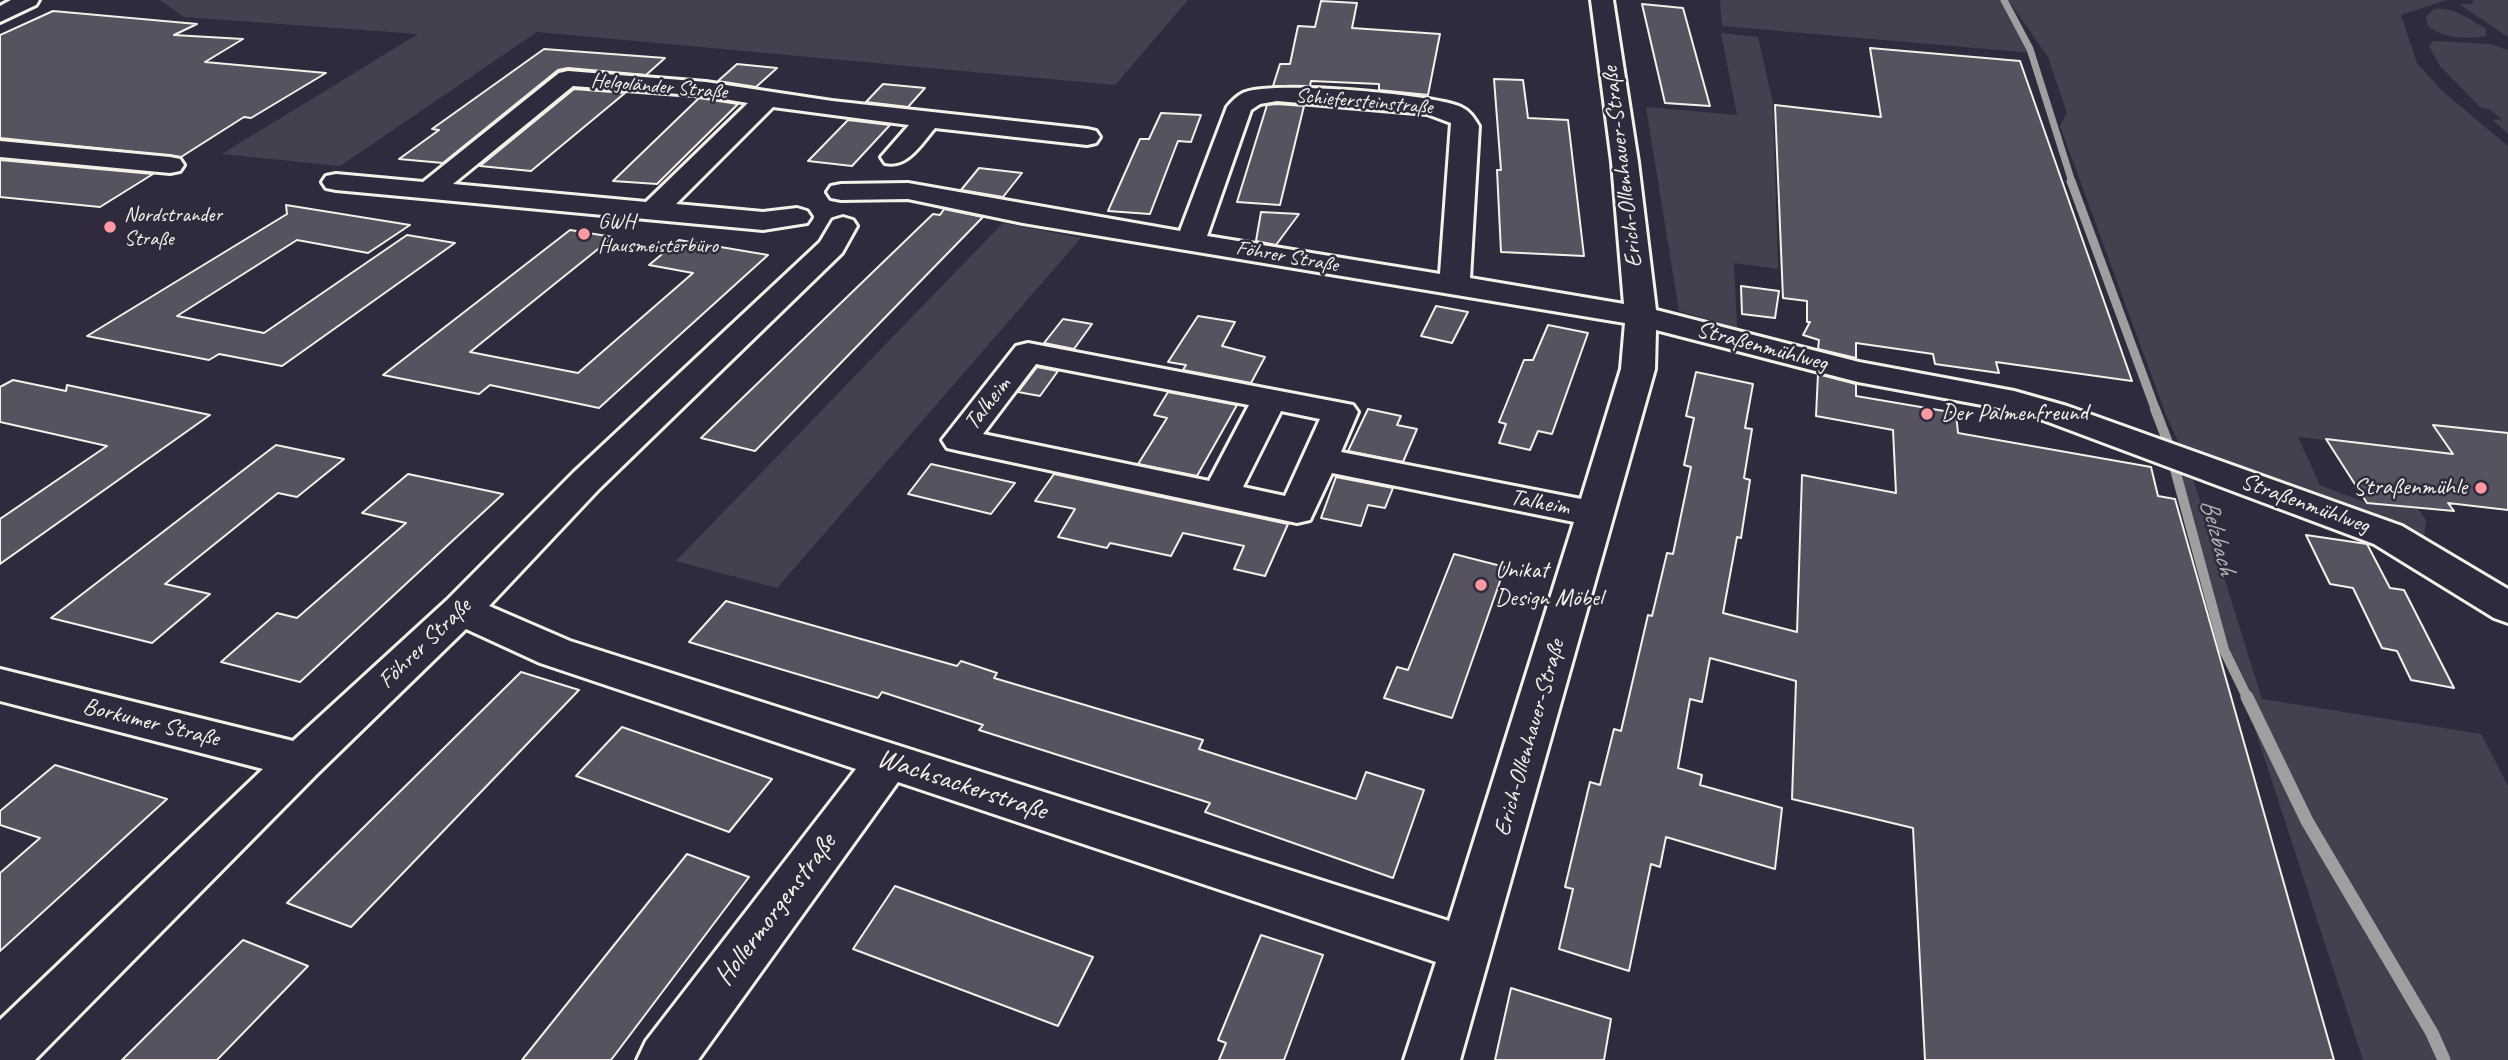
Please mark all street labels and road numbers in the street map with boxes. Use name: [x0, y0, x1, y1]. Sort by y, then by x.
street label: Erich-Ollenhauer-Straße: [1596, 65, 1650, 269]
street label: Helgoländer Straße: [590, 68, 728, 106]
street label: Schiefersteinstraße: [1294, 83, 1434, 121]
street label: Föhrer Straße: [1234, 236, 1340, 278]
street label: Straßenmühlweg: [1693, 316, 1831, 378]
street label: Talheim: [958, 371, 1018, 437]
street label: Straßenmühlweg: [2237, 467, 2373, 541]
street label: Talheim: [1508, 483, 1572, 523]
street label: Föhrer Straße: [373, 593, 477, 695]
street label: Erich-Ollenhauer-Straße: [1488, 637, 1572, 839]
street label: Borkumer Straße: [80, 692, 222, 754]
street label: Wachsackerstraße: [873, 742, 1051, 828]
street label: Hollermorgenstraße: [708, 827, 844, 993]

